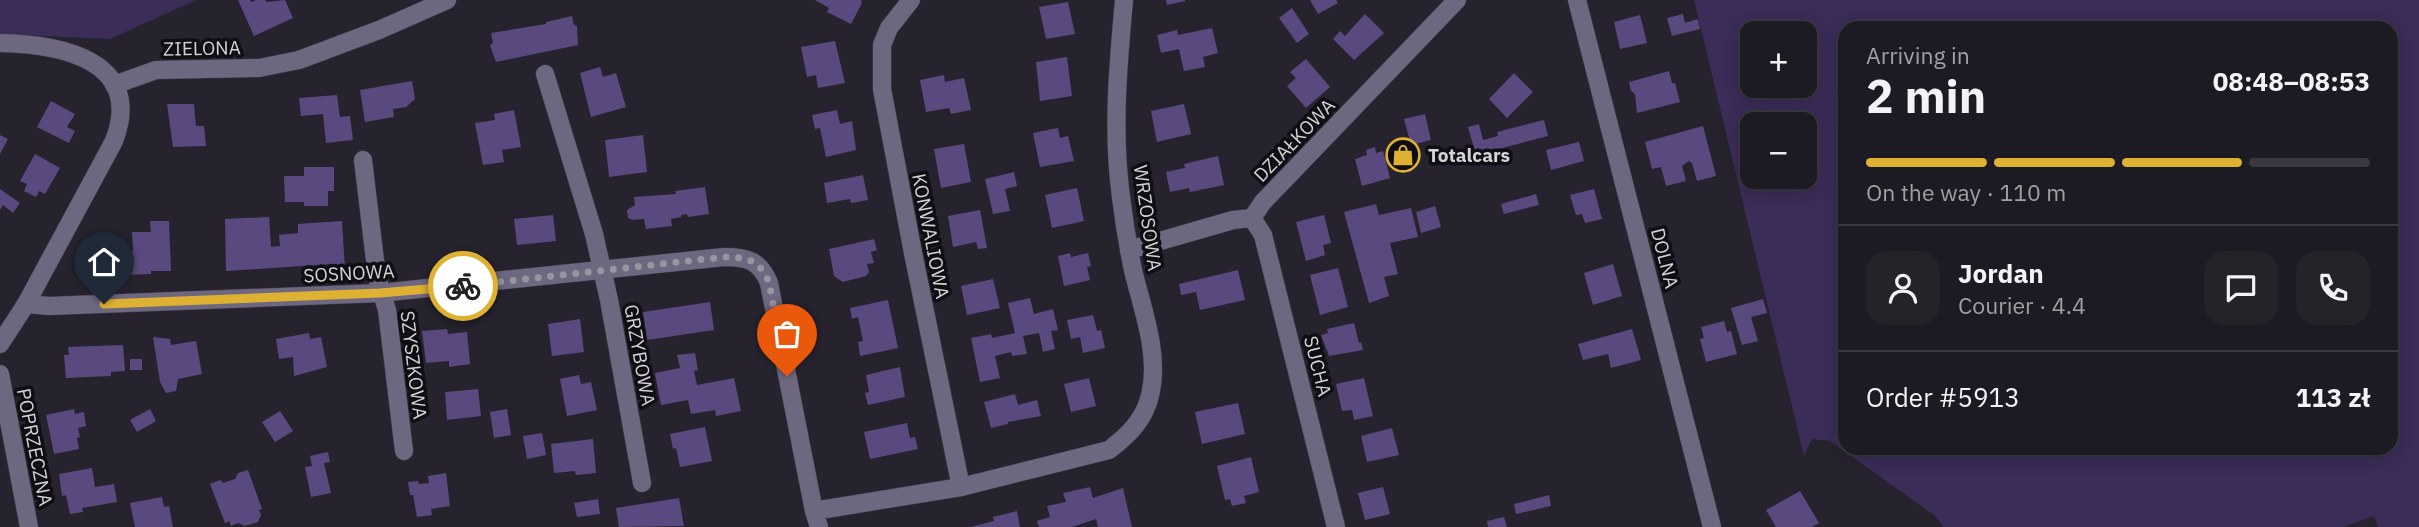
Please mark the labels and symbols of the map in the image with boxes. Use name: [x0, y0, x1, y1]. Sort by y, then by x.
street label: ZIELONA: [163, 35, 241, 61]
street label: DZIAŁKOWA: [1248, 93, 1340, 187]
shop icon: Totalcars: [1384, 136, 1422, 174]
place label: Totalcars: [1428, 143, 1510, 167]
street label: WRZOSOWA: [1129, 163, 1167, 273]
street label: KONWALIOWA: [907, 171, 955, 301]
street label: DOLNA: [1646, 225, 1684, 291]
pin: [74, 232, 134, 304]
courier: [428, 251, 498, 321]
street label: SOSNOWA: [303, 259, 395, 287]
street label: GRZYBOWA: [619, 302, 661, 408]
pin: [757, 304, 817, 376]
street label: SZYSZKOWA: [395, 309, 433, 421]
street label: SUCHA: [1299, 333, 1337, 399]
street label: POPRZECZNA: [12, 386, 58, 508]

